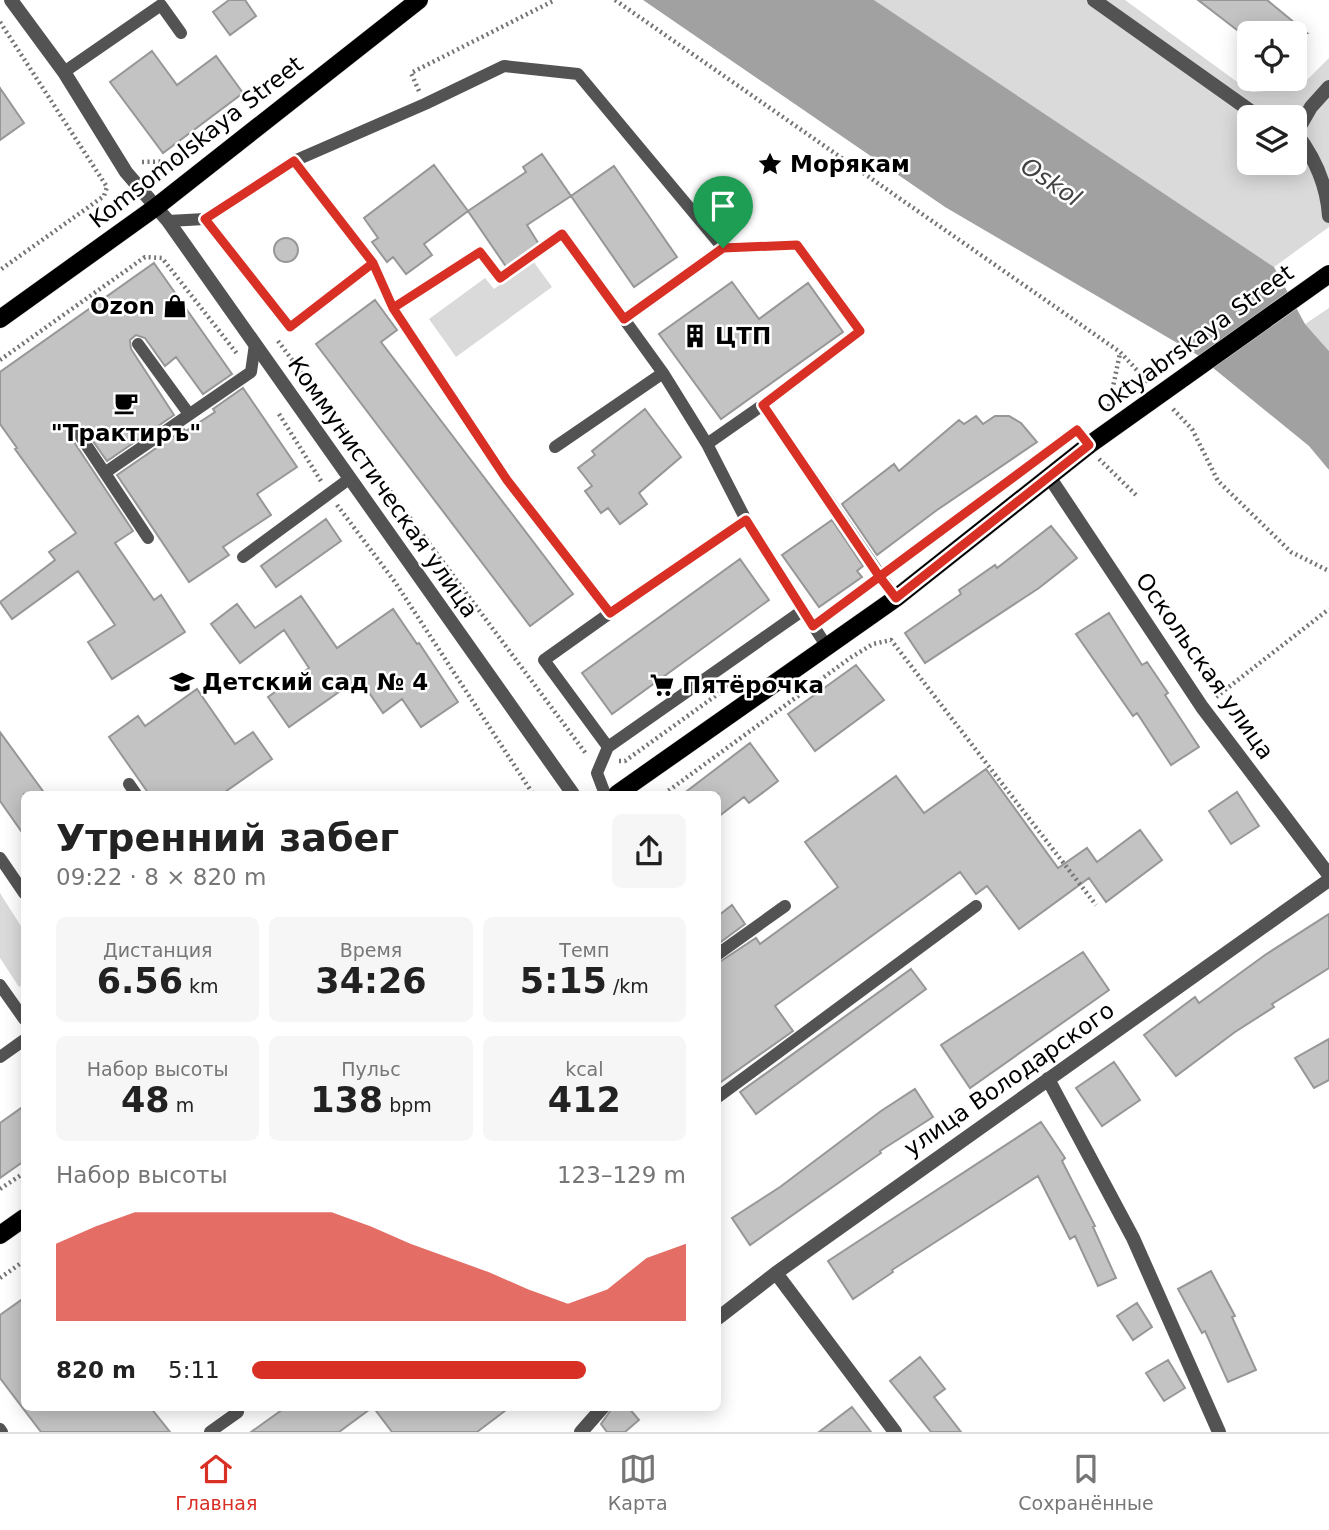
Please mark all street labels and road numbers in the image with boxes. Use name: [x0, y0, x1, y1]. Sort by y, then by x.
street label: Komsomolskaya Street: [84, 51, 308, 233]
street label: Oktyabrskaya Street: [1092, 259, 1298, 419]
street label: Коммунистическая улица: [283, 352, 483, 622]
street label: Оскольская улица: [1131, 568, 1279, 764]
street label: улица Володарского: [899, 997, 1119, 1161]

